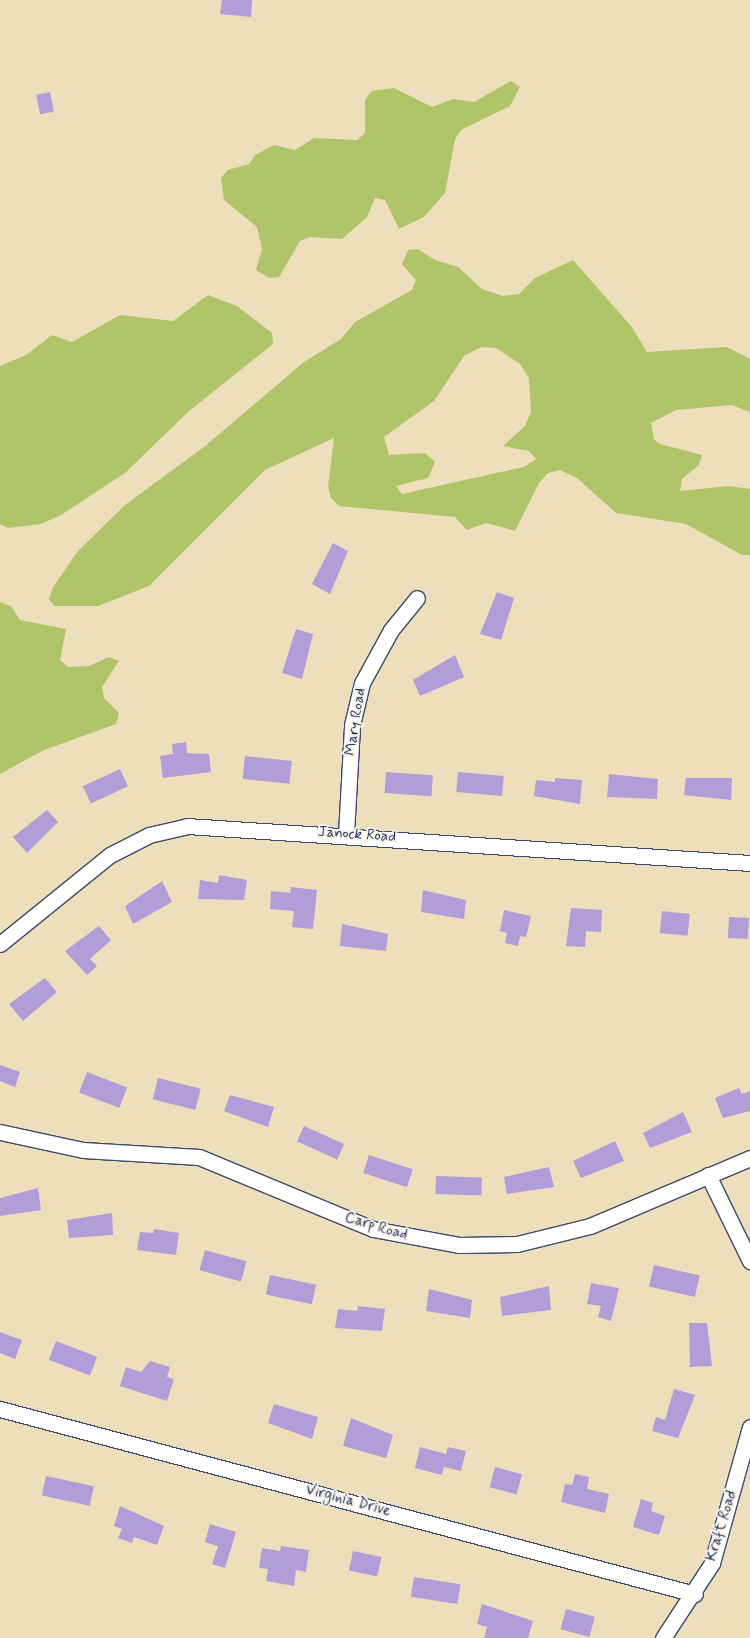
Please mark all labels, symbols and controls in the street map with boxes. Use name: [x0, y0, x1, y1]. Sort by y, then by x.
street label: Mary Road: [342, 687, 370, 757]
street label: Janock Road: [317, 823, 397, 847]
street label: Carp Road: [342, 1209, 410, 1245]
street label: Virginia Drive: [304, 1481, 392, 1521]
street label: Kraft Road: [703, 1488, 741, 1564]

